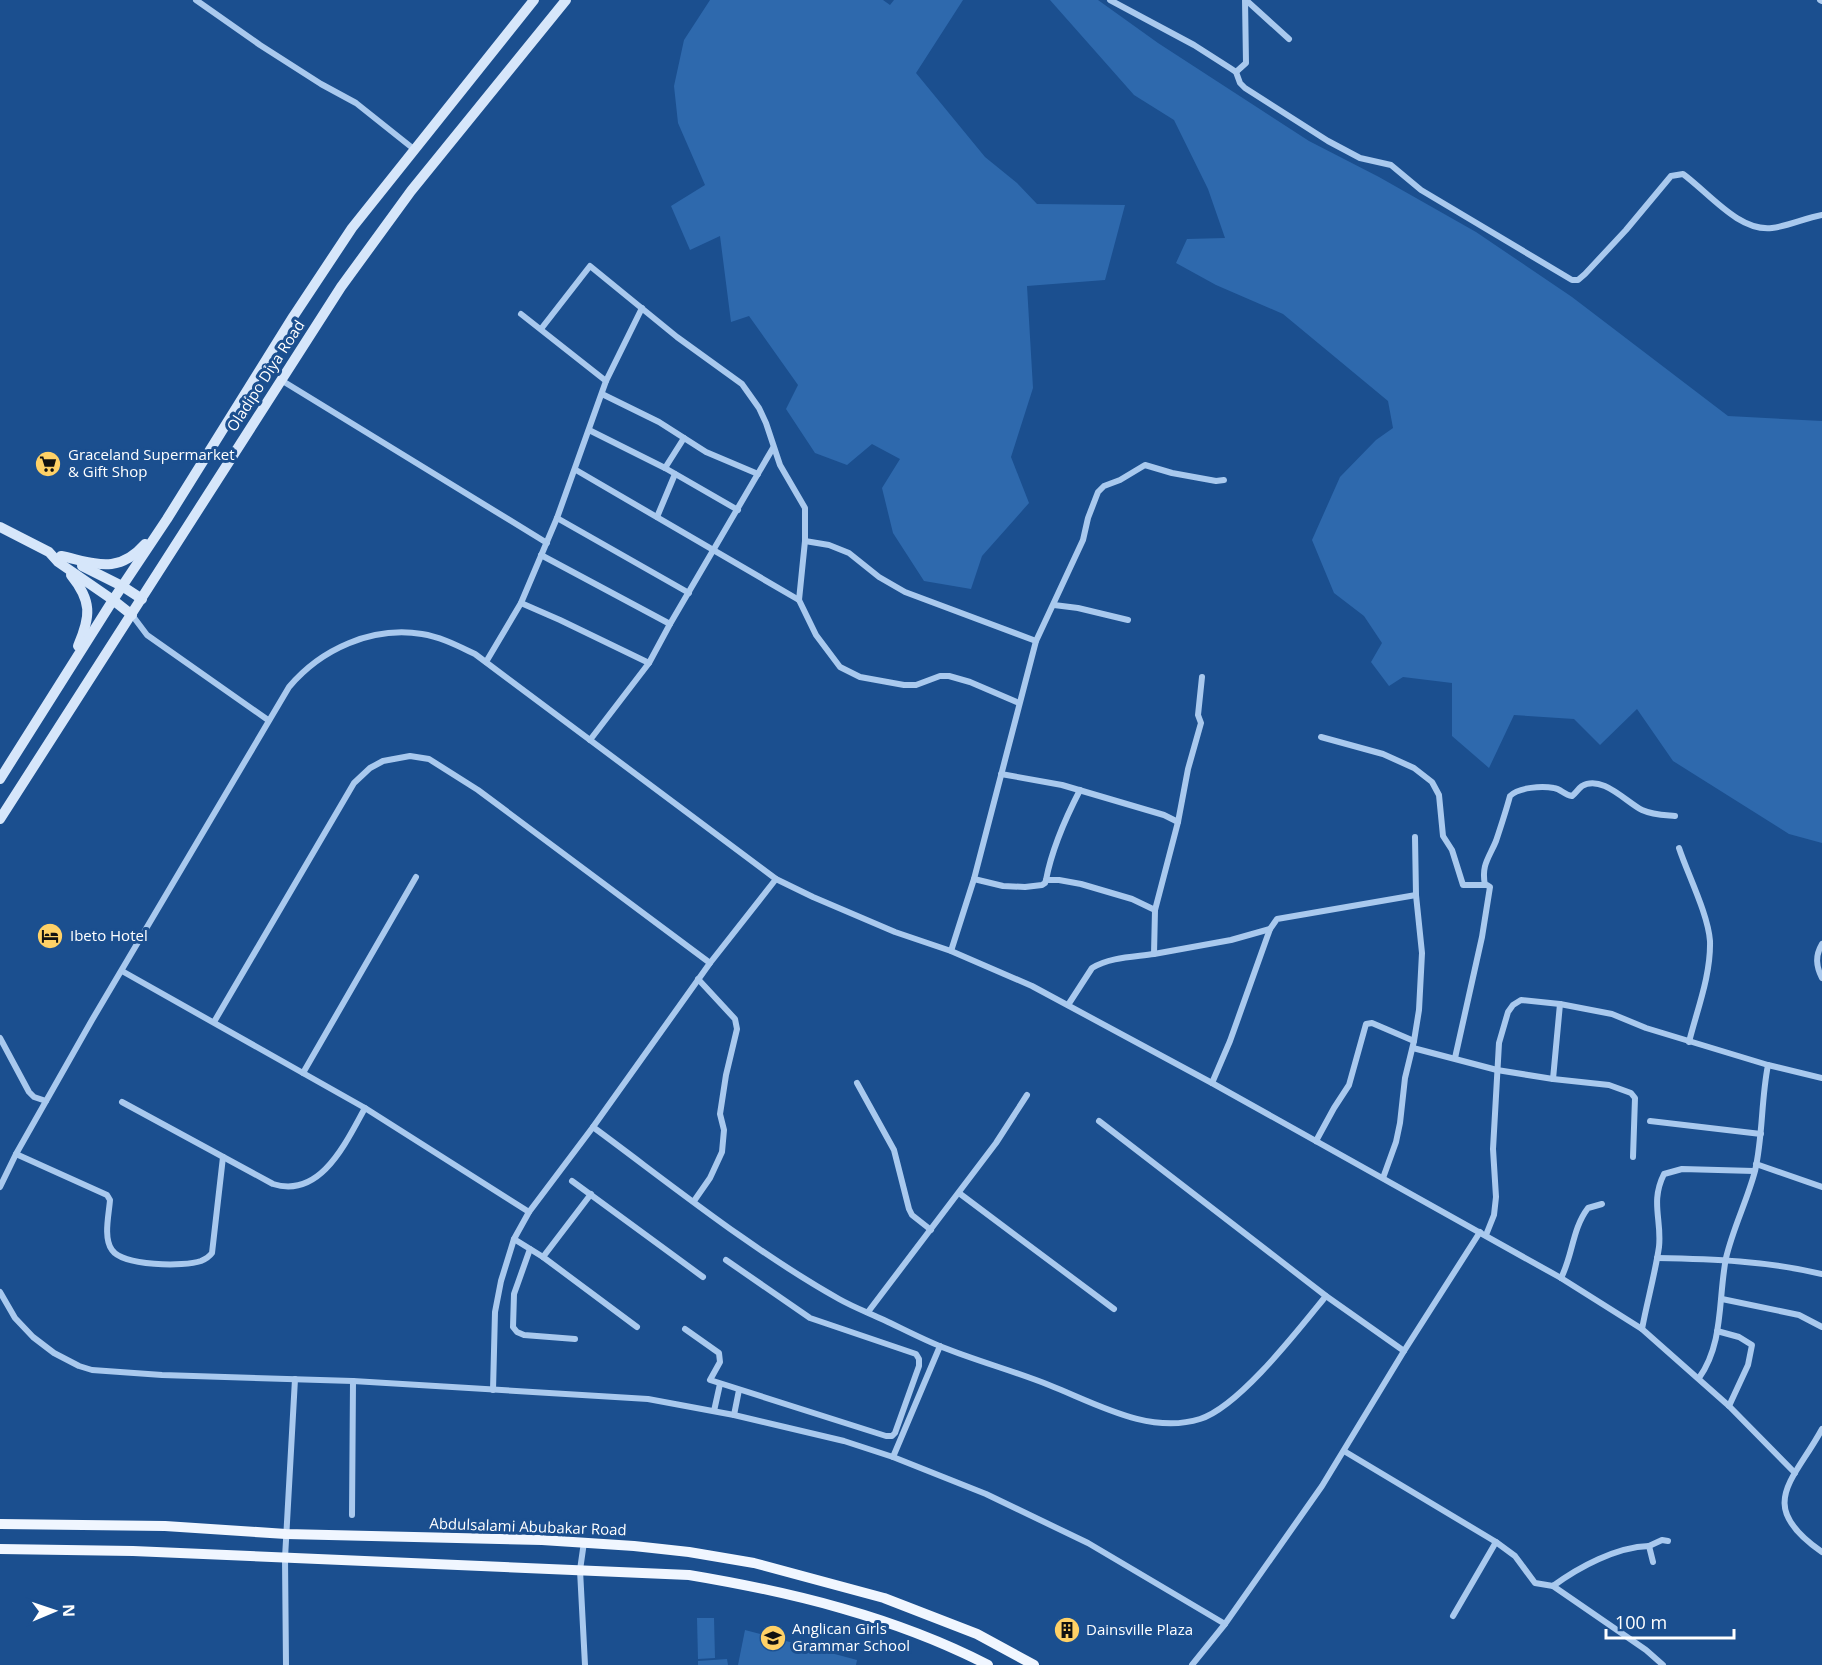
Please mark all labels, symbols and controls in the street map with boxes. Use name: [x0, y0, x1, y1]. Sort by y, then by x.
street label: Oladipo Diya Road: [222, 316, 309, 435]
place label: Graceland Supermarket & Gift Shop: [68, 444, 235, 481]
supermarket icon: Graceland Supermarket & Gift Shop: [33, 449, 63, 479]
hotel icon: Ibeto Hotel: [35, 921, 65, 951]
place label: Ibeto Hotel: [70, 925, 148, 945]
street label: Abdulsalami Abubakar Road: [429, 1513, 627, 1539]
north arrow: [24, 1581, 84, 1641]
scale bar: [1606, 1602, 1734, 1640]
text: N: [58, 1604, 80, 1617]
text: 100 m: [1615, 1610, 1667, 1634]
building icon: Dainsville Plaza: [1052, 1615, 1082, 1645]
place label: Anglican Girls Grammar School: [792, 1618, 910, 1655]
place label: Dainsville Plaza: [1086, 1619, 1193, 1639]
school or university icon: Anglican Girls Grammar School: [758, 1623, 788, 1653]

